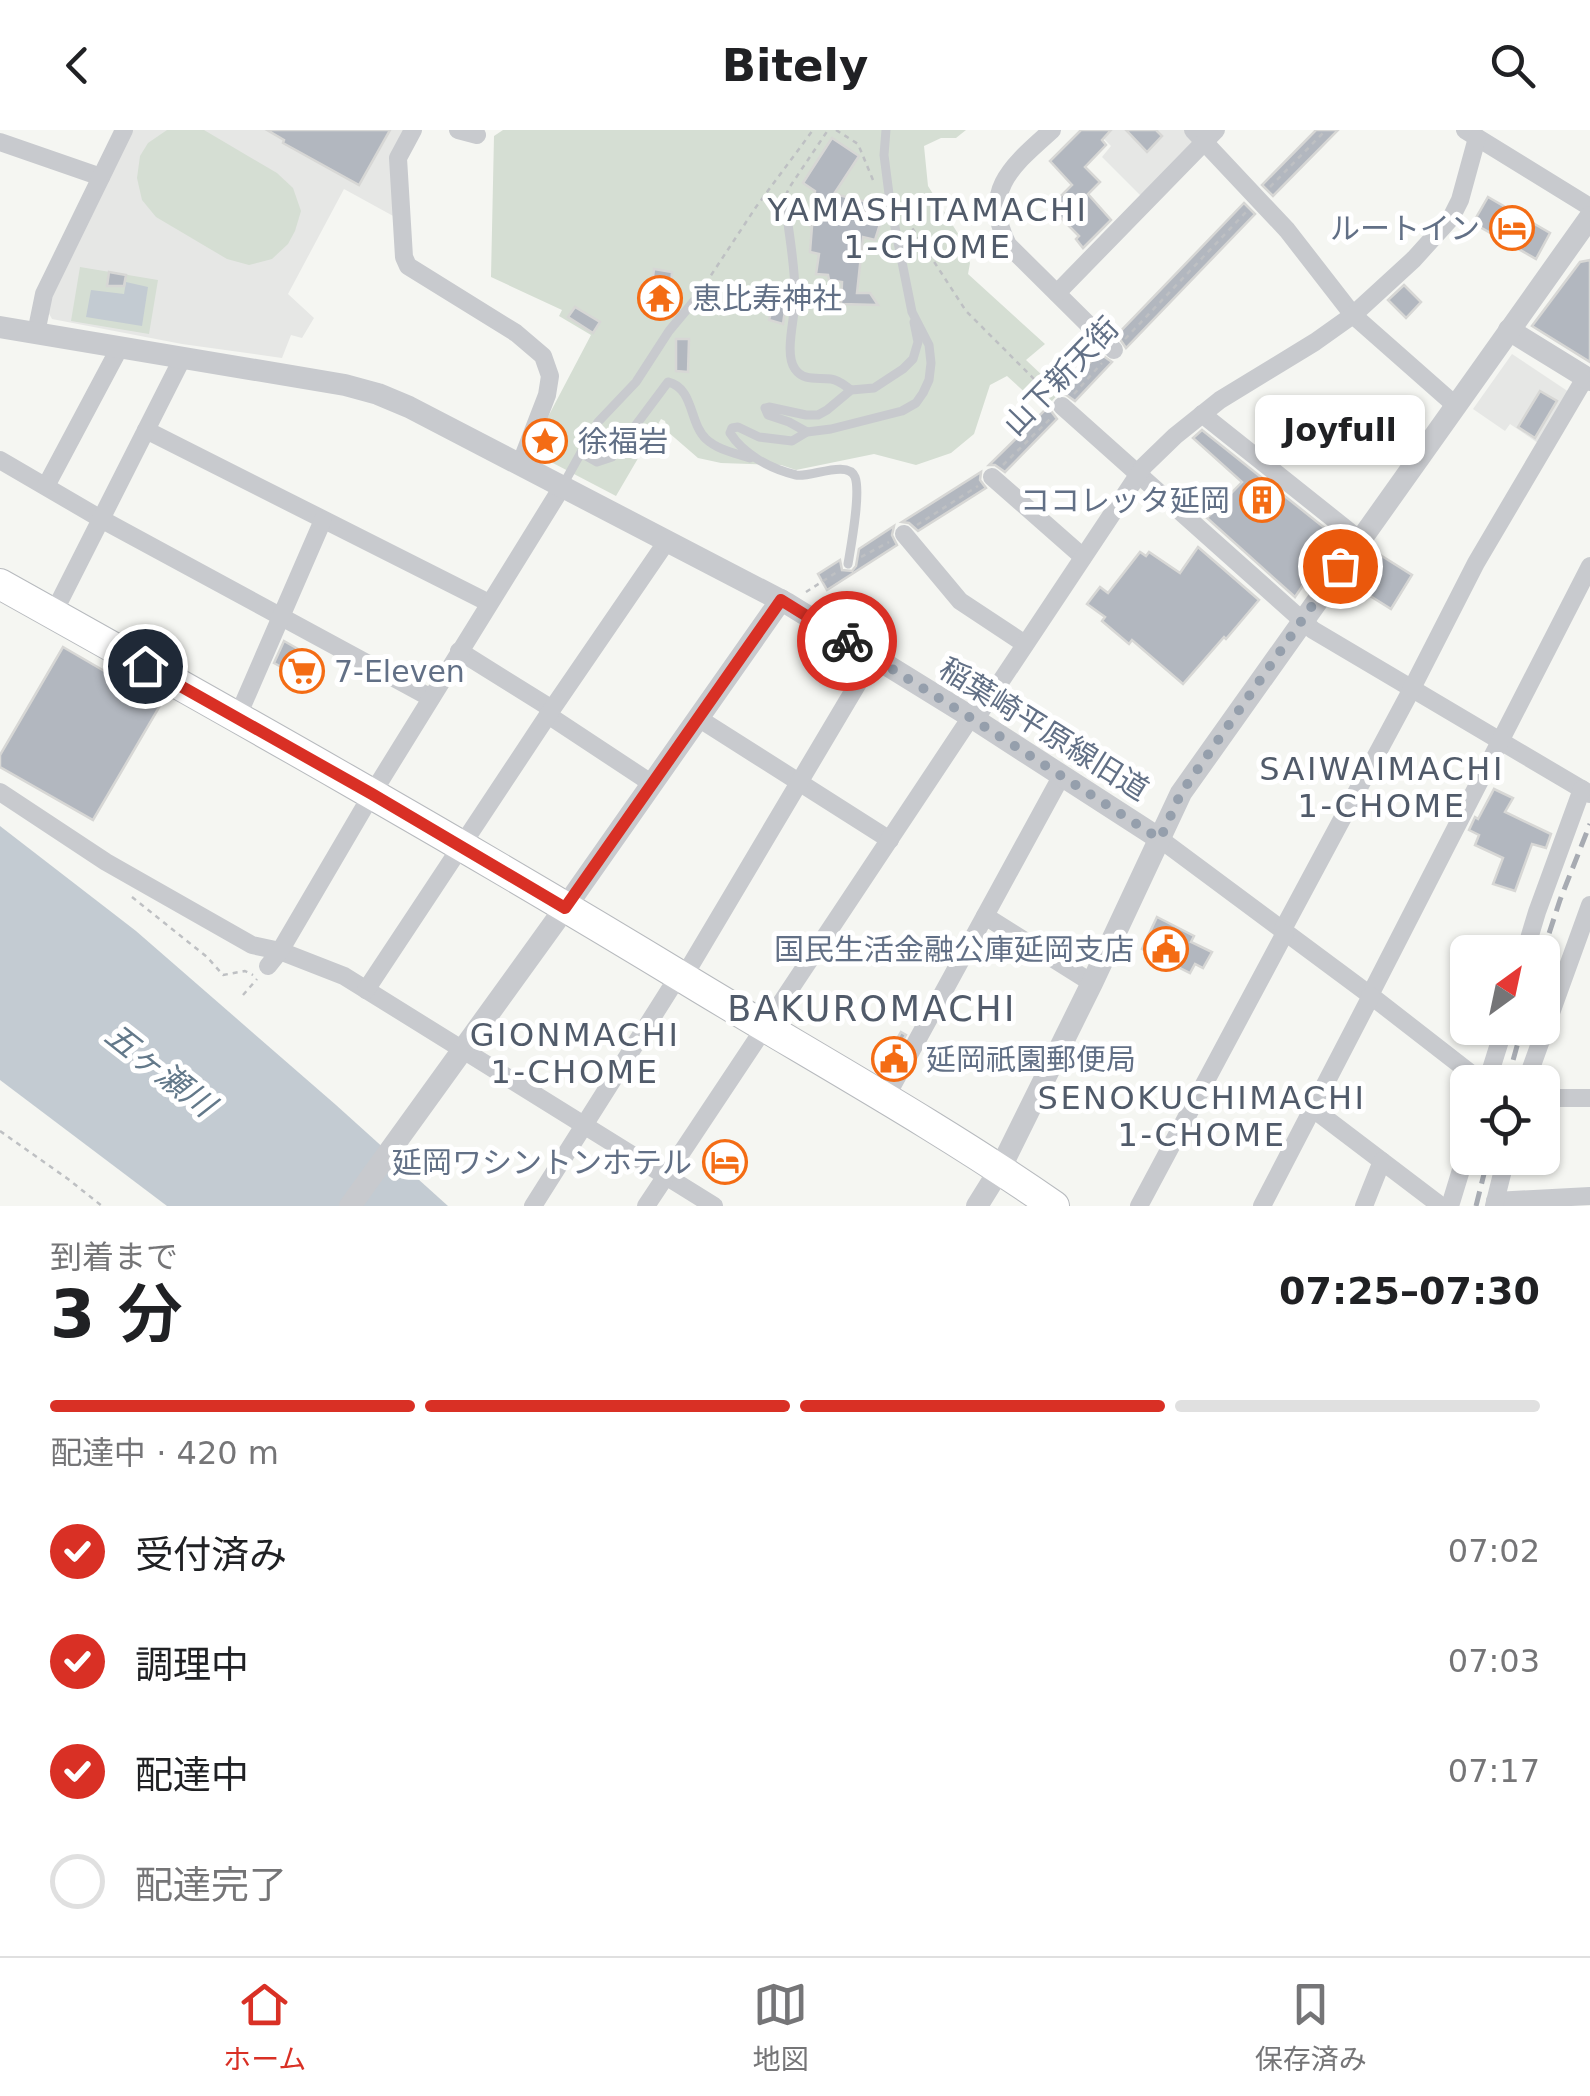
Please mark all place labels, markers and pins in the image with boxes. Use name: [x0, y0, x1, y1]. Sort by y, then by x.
hotel icon: ルートイン: [1489, 205, 1535, 251]
place label: ルートイン: [1330, 211, 1480, 246]
temple icon: 恵比寿神社: [637, 275, 683, 321]
place label: 恵比寿神社: [692, 281, 842, 316]
callout: Joyfull: [1255, 396, 1425, 466]
place icon: 徐福岩: [522, 418, 568, 464]
place label: 徐福岩: [578, 424, 668, 459]
building icon: ココレッタ延岡: [1239, 477, 1285, 523]
place label: ココレッタ延岡: [1020, 483, 1230, 518]
pin: [1298, 524, 1383, 609]
pin: [103, 624, 188, 709]
supermarket icon: 7-Eleven: [279, 648, 325, 694]
place label: 7-Eleven: [334, 654, 465, 689]
public building icon: 国民生活金融公庫延岡支店: [1143, 926, 1189, 972]
place label: 国民生活金融公庫延岡支店: [774, 932, 1134, 967]
public building icon: 延岡祇園郵便局: [871, 1036, 917, 1082]
place label: 延岡祇園郵便局: [926, 1042, 1136, 1077]
hotel icon: 延岡ワシントンホテル: [702, 1139, 748, 1185]
place label: 延岡ワシントンホテル: [392, 1145, 692, 1180]

